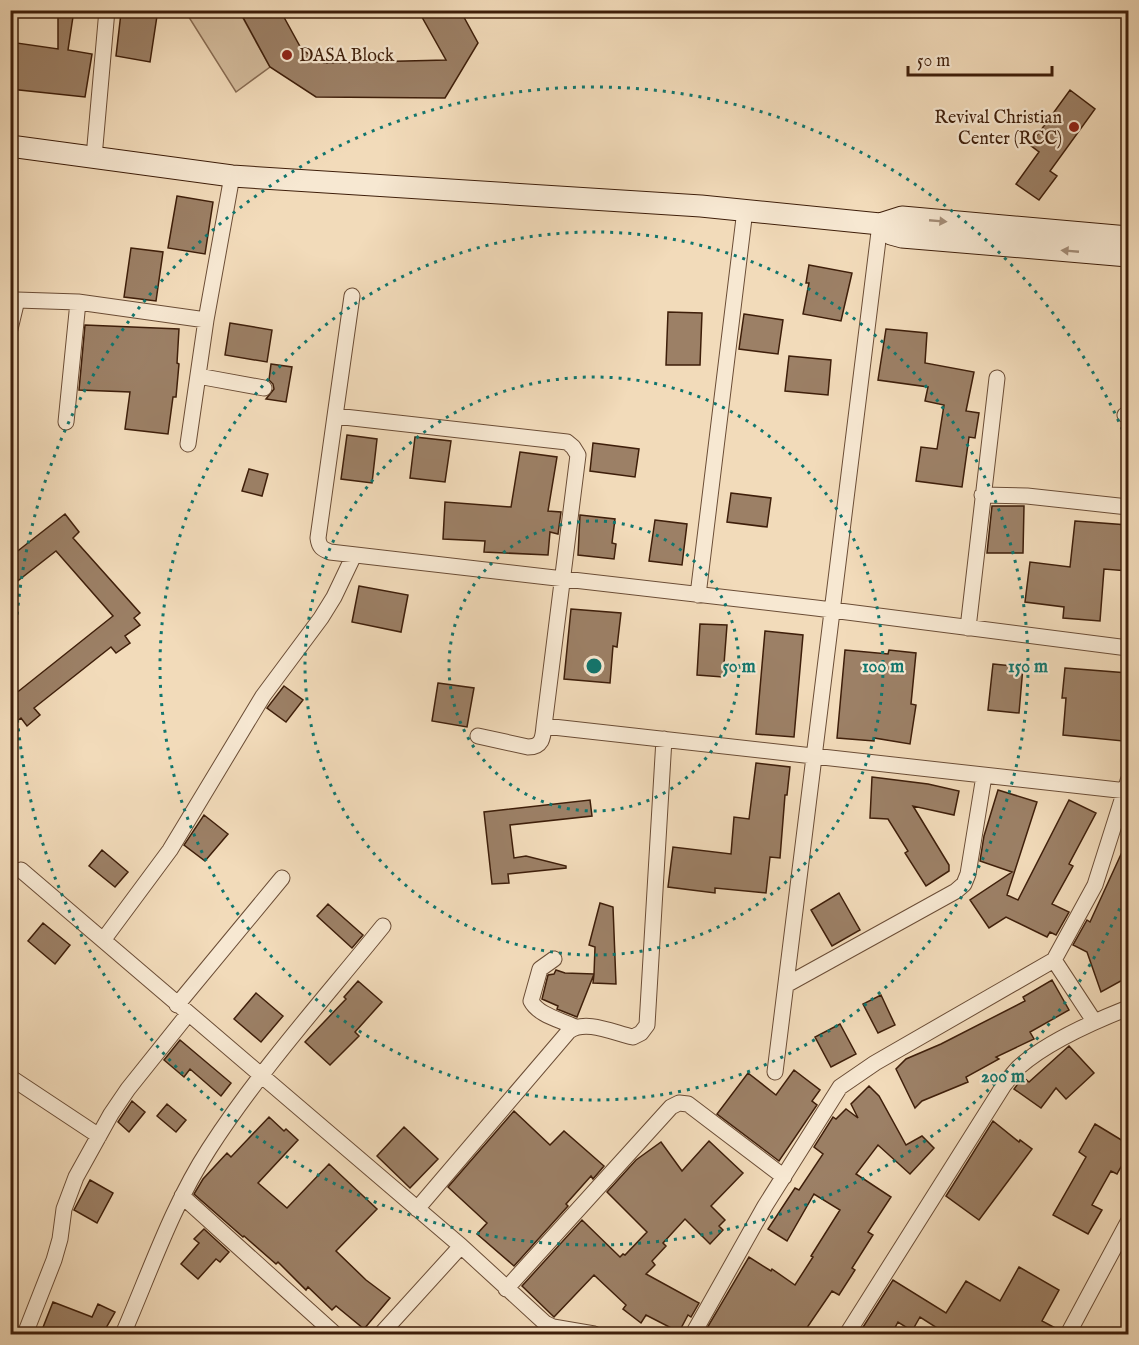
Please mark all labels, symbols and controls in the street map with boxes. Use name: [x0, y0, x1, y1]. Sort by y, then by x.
scale bar: [908, 39, 1052, 77]
place label: DASA Block: [299, 45, 395, 68]
marker: DASA Block: [280, 48, 294, 62]
text: 50 m: [917, 50, 950, 73]
place label: Revival Christian Center (RCC): [934, 107, 1062, 151]
marker: Revival Christian Center (RCC): [1067, 120, 1081, 134]
one-way arrow: [928, 216, 947, 226]
one-way arrow: [1061, 246, 1080, 256]
centre of rings: [584, 656, 604, 676]
text: 50 m: [722, 656, 756, 679]
text: 100 m: [862, 656, 904, 679]
text: 150 m: [1008, 656, 1048, 679]
text: 200 m: [981, 1066, 1025, 1089]

